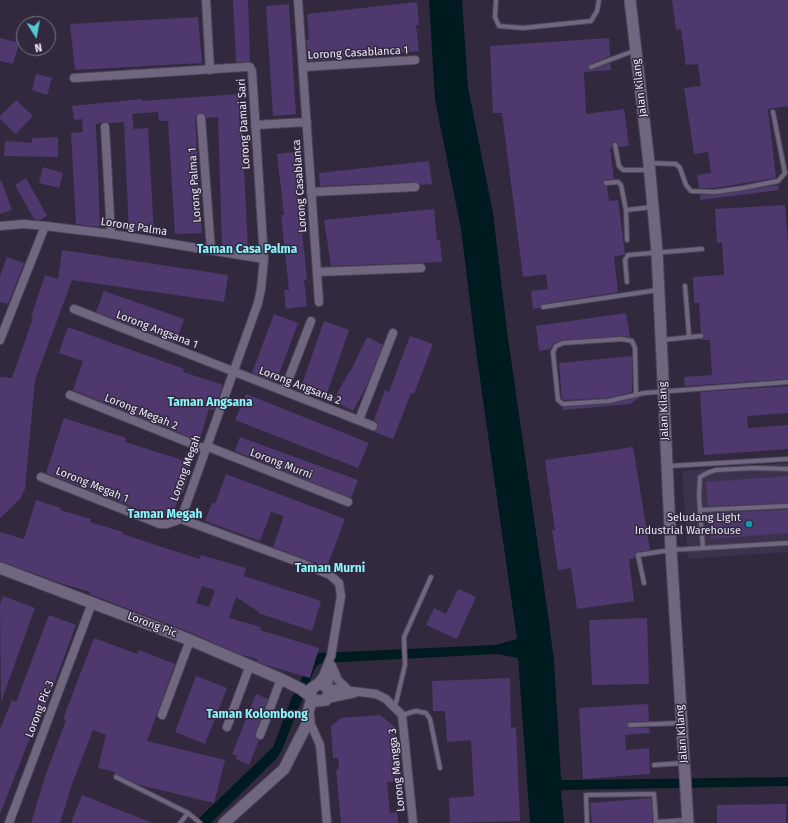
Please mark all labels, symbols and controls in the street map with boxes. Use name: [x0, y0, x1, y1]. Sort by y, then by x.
north arrow: [16, 16, 56, 56]
text: N: [33, 40, 43, 54]
street label: Lorong Casablanca 1: [307, 44, 409, 62]
street label: Jalan Kilang: [630, 58, 650, 118]
street label: Lorong Damai Sari: [235, 78, 253, 170]
street label: Lorong Casablanca: [290, 139, 310, 233]
street label: Lorong Palma 1: [186, 147, 204, 223]
street label: Lorong Palma: [100, 215, 168, 239]
district label: Taman Casa Palma: [197, 243, 297, 257]
street label: Lorong Angsana 1: [114, 308, 200, 352]
street label: Lorong Angsana 2: [257, 364, 343, 408]
street label: Jalan Kilang: [656, 381, 672, 441]
street label: Lorong Megah 2: [102, 391, 180, 433]
district label: Taman Angsana: [167, 396, 253, 410]
street label: Lorong Megah: [168, 433, 204, 503]
street label: Lorong Murni: [248, 446, 314, 482]
street label: Lorong Megah 1: [54, 464, 130, 506]
district label: Taman Megah: [128, 508, 202, 522]
place label: Seludang Light Industrial Warehouse: [635, 511, 741, 537]
marker: Seludang Light Industrial Warehouse: [744, 519, 754, 529]
district label: Taman Murni: [295, 562, 365, 576]
street label: Lorong Pic: [125, 610, 179, 640]
street label: Lorong Pic 3: [23, 679, 57, 739]
street label: Jalan Kilang: [673, 704, 691, 764]
district label: Taman Kolombong: [206, 708, 308, 722]
street label: Lorong Mangga 3: [386, 728, 408, 812]

